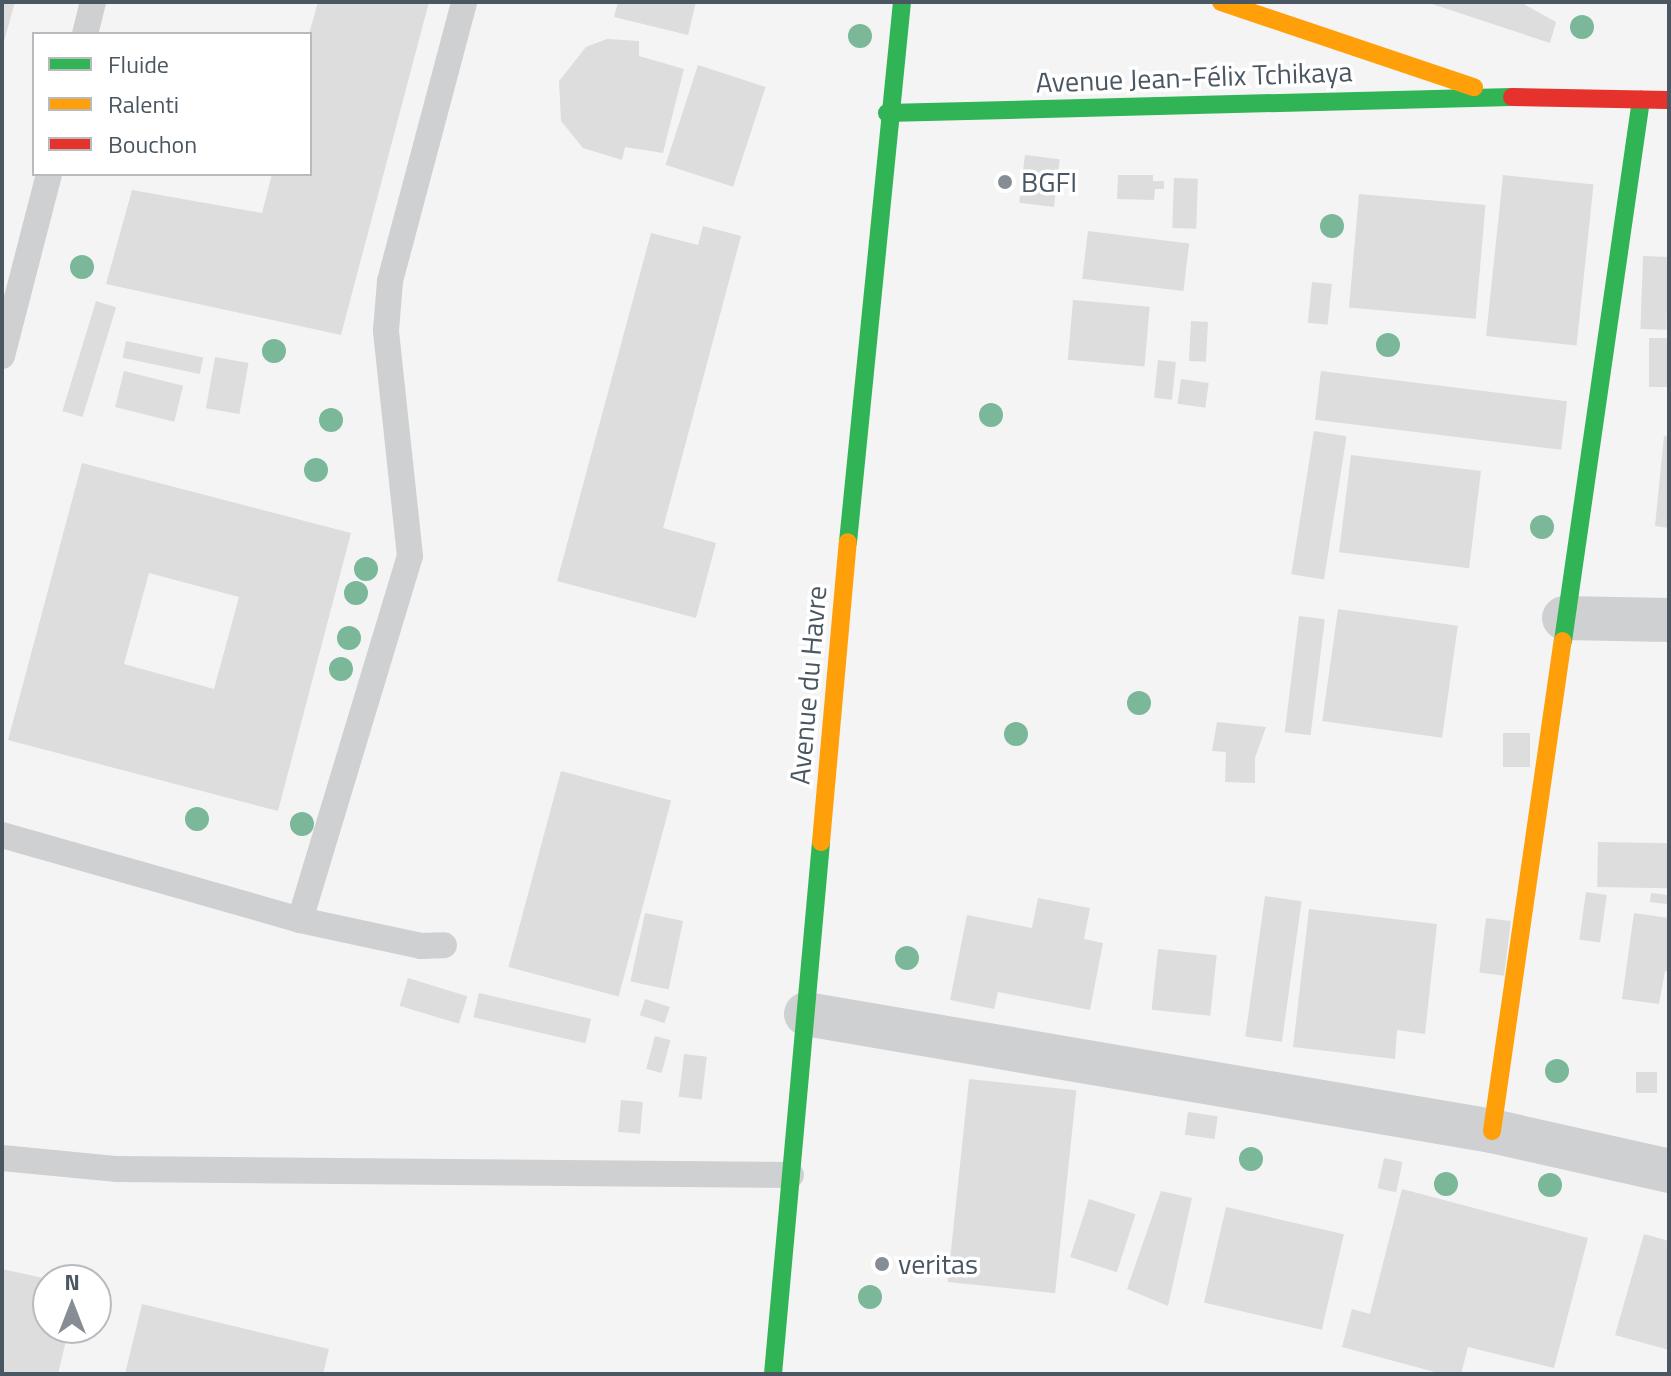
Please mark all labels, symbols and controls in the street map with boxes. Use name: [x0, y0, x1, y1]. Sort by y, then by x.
legend: [32, 32, 312, 176]
text: Fluide: [108, 46, 169, 82]
street label: Avenue Jean-Félix Tchikaya: [1035, 55, 1353, 99]
text: Ralenti: [108, 86, 179, 122]
text: Bouchon: [108, 126, 197, 162]
place label: BGFI: [1021, 165, 1077, 199]
marker: BGFI: [996, 173, 1014, 191]
street label: Avenue du Havre: [783, 584, 833, 786]
place label: veritas: [898, 1247, 978, 1281]
marker: veritas: [873, 1255, 891, 1273]
north arrow: [32, 1264, 112, 1344]
text: N: [64, 1265, 80, 1299]

